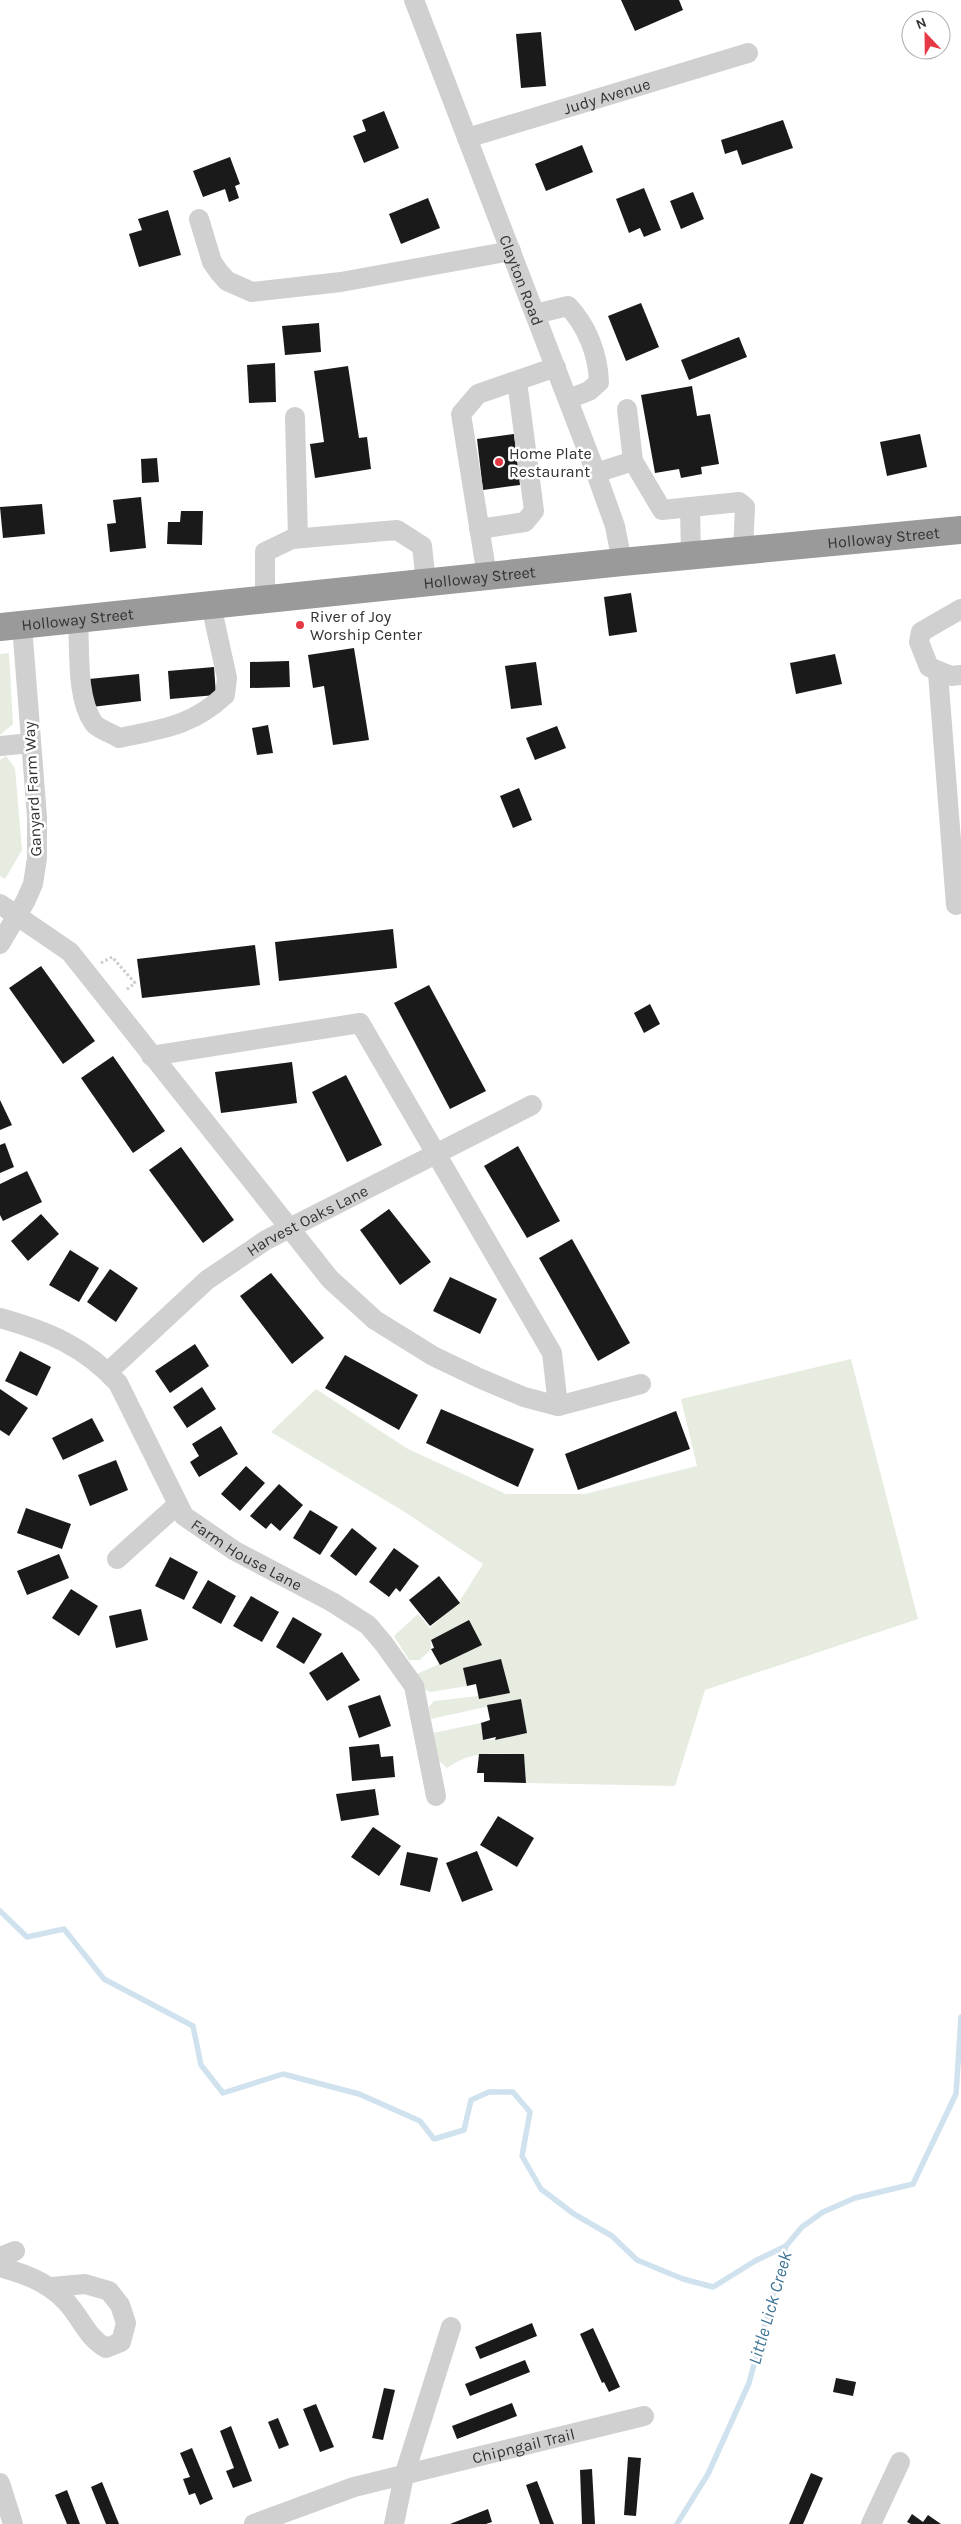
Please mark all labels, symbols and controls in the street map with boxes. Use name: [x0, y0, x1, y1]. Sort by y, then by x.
north arrow: [901, 10, 951, 60]
text: N: [913, 14, 929, 33]
street label: Judy Avenue: [561, 74, 653, 118]
street label: Clayton Road: [495, 232, 547, 328]
place label: Home Plate Restaurant: [509, 444, 592, 481]
marker: Home Plate Restaurant: [493, 456, 505, 468]
street label: Holloway Street: [826, 523, 941, 553]
street label: Holloway Street: [422, 562, 537, 593]
street label: Holloway Street: [21, 604, 135, 635]
place label: River of Joy Worship Center: [310, 607, 422, 644]
marker: River of Joy Worship Center: [294, 619, 306, 631]
street label: Ganyard Farm Way: [19, 720, 46, 857]
street label: Harvest Oaks Lane: [243, 1181, 371, 1260]
street label: Farm House Lane: [188, 1515, 305, 1595]
water label: Little Lick Creek: [743, 2248, 797, 2367]
street label: Chipngail Trail: [470, 2424, 577, 2468]

